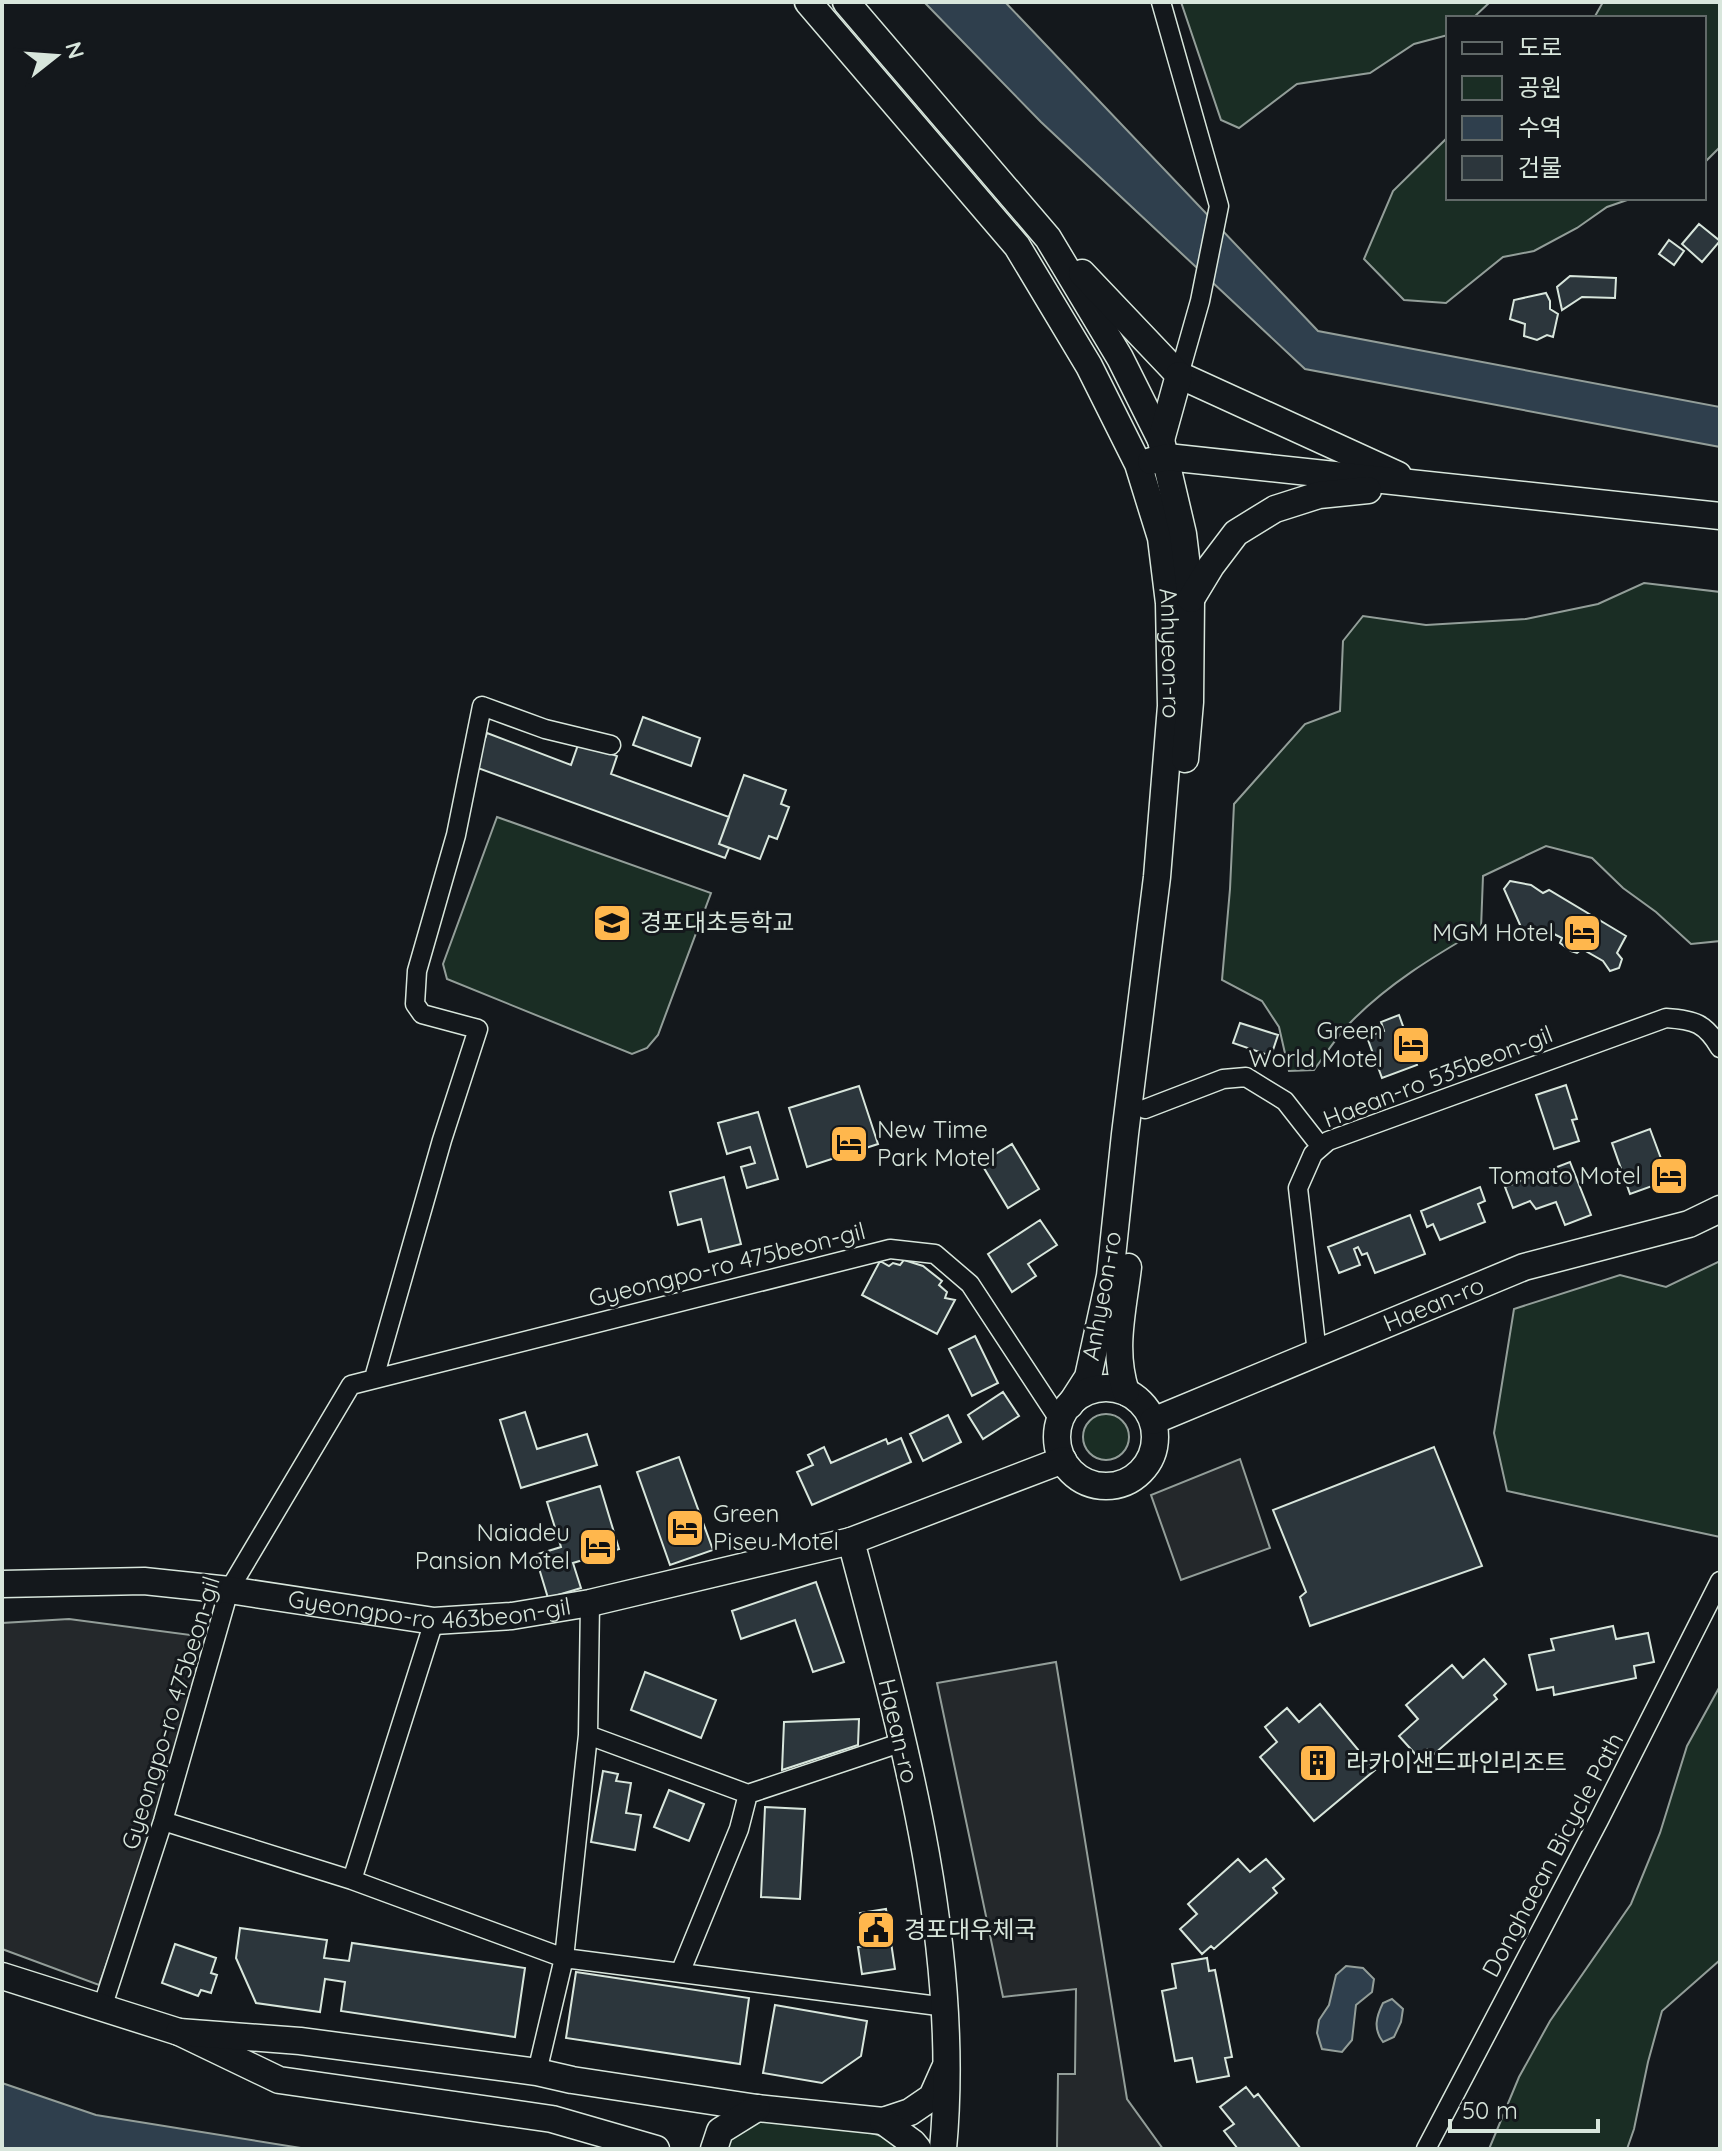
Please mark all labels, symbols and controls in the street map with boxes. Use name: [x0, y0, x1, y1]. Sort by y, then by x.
north arrow: [16, 16, 96, 96]
legend: [1446, 16, 1706, 200]
text: 도로: [1518, 32, 1562, 62]
text: N: [59, 38, 91, 62]
text: 공원: [1518, 72, 1562, 102]
text: 수역: [1518, 112, 1562, 142]
text: 건물: [1518, 152, 1562, 182]
street label: Anhyeon-ro: [1153, 586, 1187, 720]
school or university icon: 경포대초등학교: [591, 902, 633, 944]
place label: 경포대초등학교: [640, 907, 795, 937]
hotel icon: MGM Hotel: [1561, 912, 1603, 954]
place label: MGM Hotel: [1432, 917, 1554, 947]
place label: Green World Motel: [1249, 1015, 1383, 1073]
street label: Haean-ro 535beon-gil: [1319, 1018, 1557, 1134]
hotel icon: Green World Motel: [1390, 1024, 1432, 1066]
place label: New Time Park Motel: [877, 1114, 996, 1172]
hotel icon: New Time Park Motel: [828, 1123, 870, 1165]
hotel icon: Tomato Motel: [1648, 1155, 1690, 1197]
place label: Tomato Motel: [1488, 1160, 1641, 1190]
street label: Gyeongpo-ro 475beon-gil: [585, 1215, 868, 1313]
street label: Anhyeon-ro: [1075, 1229, 1127, 1363]
street label: Haean-ro: [1378, 1269, 1488, 1338]
place label: Green Piseu Motel: [713, 1498, 839, 1556]
hotel icon: Green Piseu Motel: [664, 1507, 706, 1549]
place label: Naiadeu Pansion Motel: [415, 1517, 570, 1575]
hotel icon: Naiadeu Pansion Motel: [577, 1526, 619, 1568]
street label: Gyeongpo-ro 475beon-gil: [114, 1573, 226, 1853]
street label: Gyeongpo-ro 463beon-gil: [286, 1583, 573, 1635]
street label: Haean-ro: [872, 1676, 926, 1786]
street label: Donghaean Bicycle Path: [1475, 1727, 1629, 1982]
building icon: 라카이샌드파인리조트: [1297, 1742, 1339, 1784]
place label: 라카이샌드파인리조트: [1346, 1747, 1567, 1777]
public building icon: 경포대우체국: [855, 1909, 897, 1951]
place label: 경포대우체국: [904, 1914, 1036, 1944]
scale bar: [1450, 2083, 1598, 2133]
text: 50 m: [1462, 2095, 1518, 2125]

